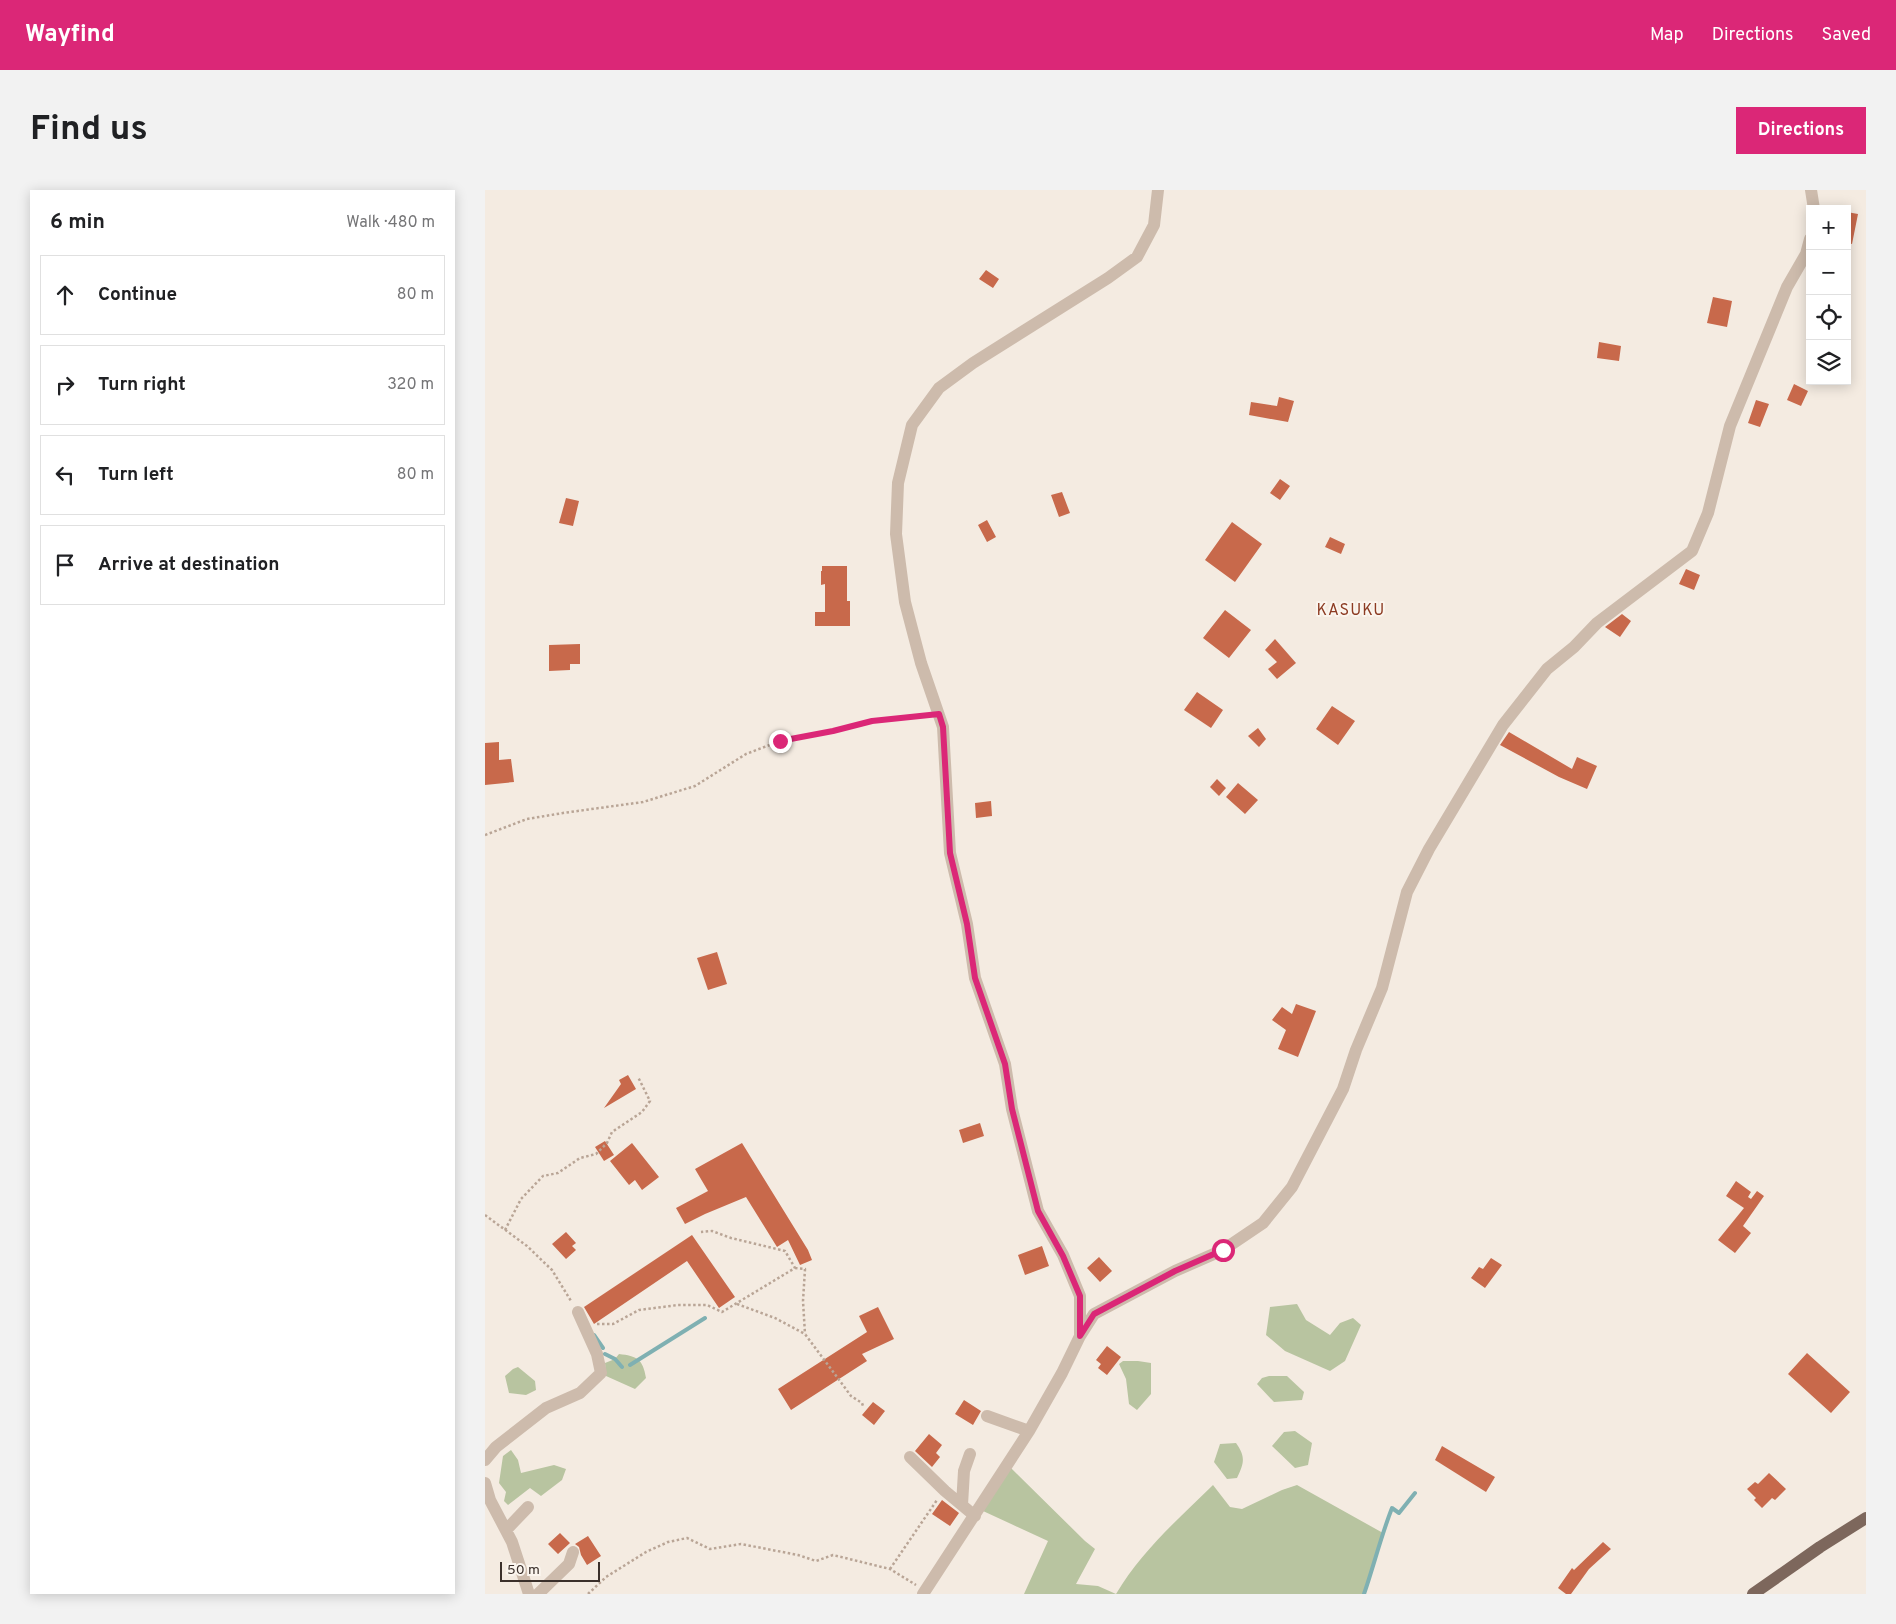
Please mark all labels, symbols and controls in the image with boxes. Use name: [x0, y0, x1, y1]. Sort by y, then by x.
text: Wayfind: [25, 20, 115, 50]
text: Map: [1650, 24, 1684, 47]
text: Directions: [1712, 24, 1794, 47]
text: Saved: [1822, 24, 1871, 47]
button: Directions: [1736, 107, 1866, 154]
text: Find us: [30, 108, 148, 152]
map controls: [1806, 205, 1851, 385]
button: +: [1806, 205, 1851, 250]
text: 6 min: [50, 209, 105, 236]
text: Walk · 480 m: [346, 213, 435, 233]
button: −: [1806, 250, 1851, 295]
icon: ahead: [51, 281, 79, 309]
text: Continue: [98, 283, 177, 307]
text: 80 m: [397, 285, 434, 305]
button: locate: [1806, 295, 1851, 340]
button: layers: [1806, 340, 1851, 385]
icon: right: [51, 371, 79, 399]
text: Turn right: [98, 373, 186, 397]
text: 320 m: [387, 375, 434, 395]
icon: left: [51, 461, 79, 489]
text: Turn left: [98, 463, 174, 487]
text: 80 m: [397, 465, 434, 485]
icon: arrive: [51, 551, 79, 579]
text: Arrive at destination: [98, 553, 279, 577]
district label: KASUKU: [1317, 601, 1385, 621]
route end: [769, 730, 792, 753]
route start: [1212, 1239, 1235, 1262]
scale bar: [500, 1559, 600, 1582]
text: 50 m: [507, 1562, 540, 1579]

